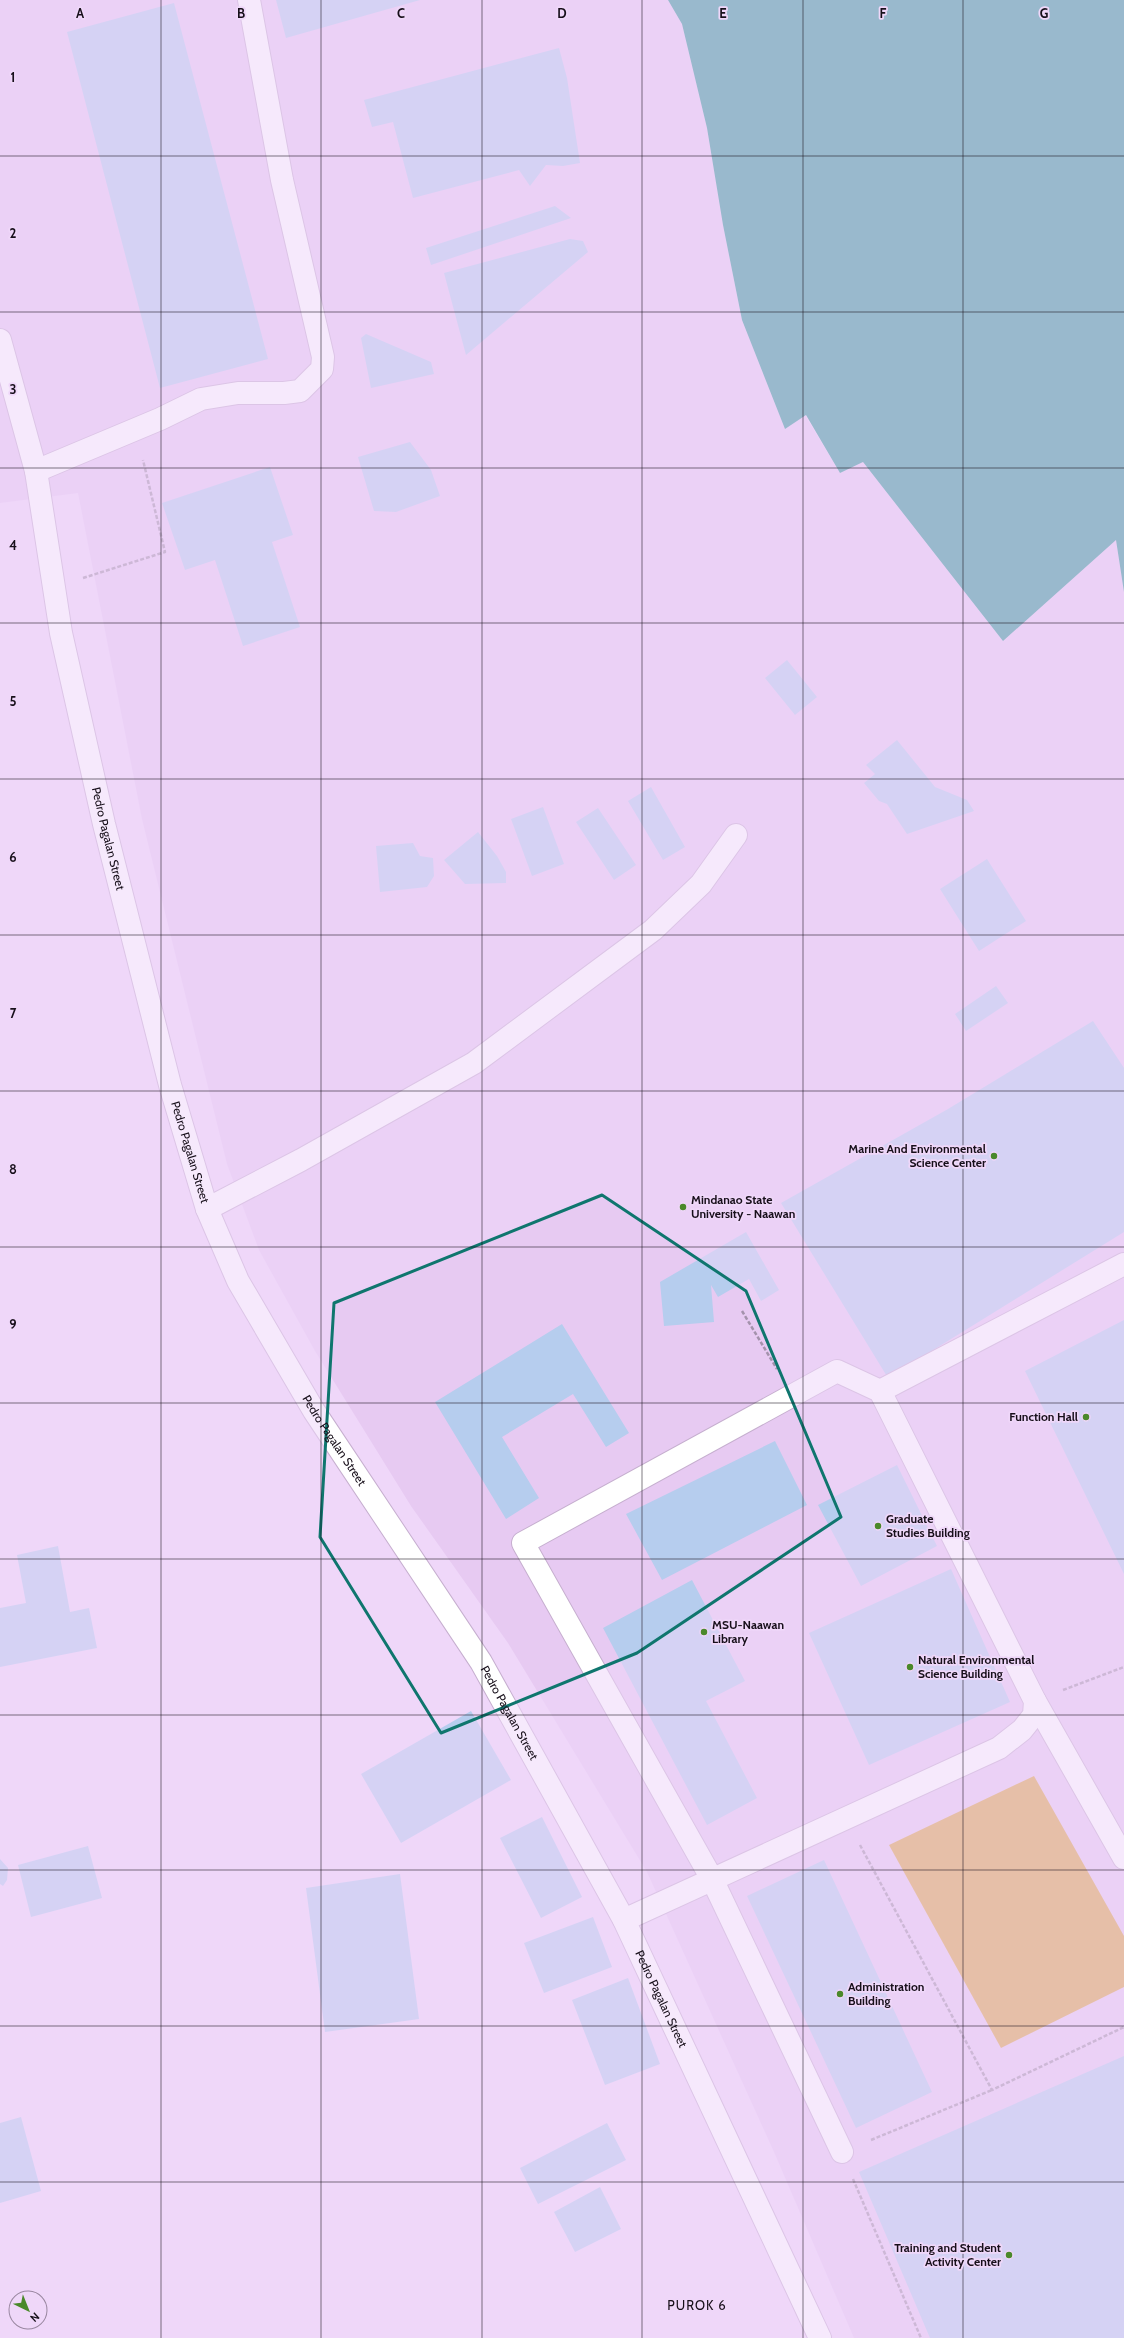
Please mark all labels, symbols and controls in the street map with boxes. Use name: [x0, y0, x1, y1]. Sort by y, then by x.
text: A: [76, 5, 85, 21]
text: B: [237, 5, 245, 21]
text: C: [397, 5, 405, 21]
text: D: [557, 5, 567, 21]
text: E: [719, 5, 727, 21]
text: F: [880, 5, 887, 21]
text: G: [1040, 5, 1049, 21]
text: 1: [11, 69, 15, 85]
text: 2: [10, 225, 17, 241]
text: 3: [9, 381, 17, 397]
text: 4: [9, 537, 17, 553]
text: 5: [10, 693, 17, 709]
street label: Pedro Pagalan Street: [89, 786, 128, 892]
text: 6: [9, 849, 17, 865]
text: 7: [10, 1005, 17, 1021]
street label: Pedro Pagalan Street: [168, 1099, 213, 1205]
place label: Marine And Environmental Science Center: [848, 1141, 986, 1170]
marker: Marine And Environmental Science Center: [989, 1151, 999, 1161]
text: 8: [9, 1161, 17, 1177]
place label: Mindanao State University - Naawan: [691, 1192, 795, 1221]
marker: Mindanao State University - Naawan: [678, 1202, 688, 1212]
text: 9: [9, 1316, 17, 1332]
street label: Pedro Pagalan Street: [299, 1392, 370, 1489]
place label: Function Hall: [1009, 1409, 1078, 1424]
marker: Function Hall: [1081, 1412, 1091, 1422]
place label: Graduate Studies Building: [886, 1511, 970, 1540]
marker: Graduate Studies Building: [873, 1521, 883, 1531]
place label: MSU-Naawan Library: [712, 1617, 784, 1646]
marker: MSU-Naawan Library: [699, 1627, 709, 1637]
place label: Natural Environmental Science Building: [918, 1652, 1035, 1681]
marker: Natural Environmental Science Building: [905, 1662, 915, 1672]
street label: Pedro Pagalan Street: [478, 1663, 542, 1763]
street label: Pedro Pagalan Street: [632, 1948, 691, 2050]
place label: Administration Building: [848, 1979, 924, 2008]
marker: Administration Building: [835, 1989, 845, 1999]
place label: Training and Student Activity Center: [894, 2240, 1001, 2269]
marker: Training and Student Activity Center: [1004, 2250, 1014, 2260]
north arrow: [8, 2290, 48, 2330]
district label: PUROK 6: [667, 2297, 727, 2313]
text: N: [27, 2310, 42, 2325]

